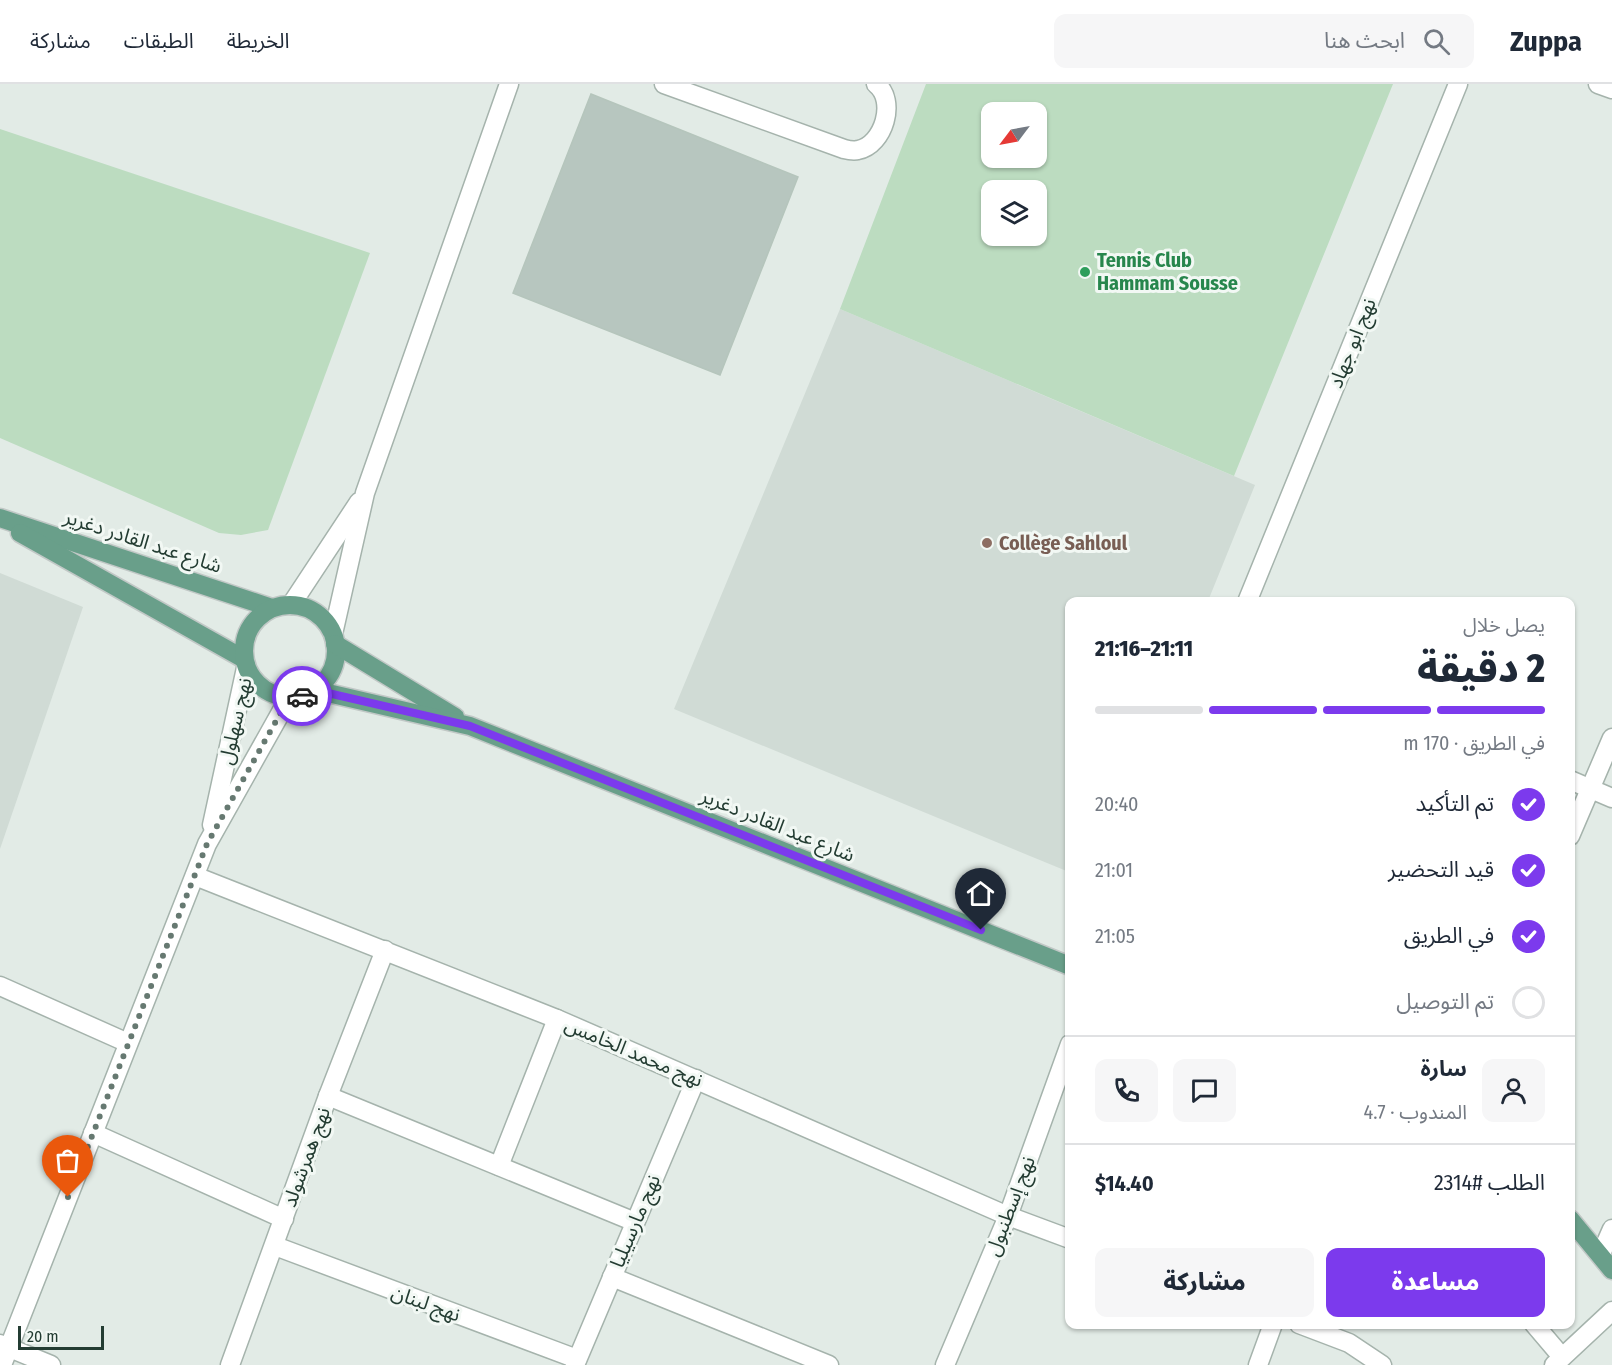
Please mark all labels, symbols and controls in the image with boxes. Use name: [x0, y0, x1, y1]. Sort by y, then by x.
search box: [1054, 14, 1474, 68]
icon: search: [1420, 25, 1453, 58]
text: Zuppa: [1510, 25, 1582, 58]
text: ابحث هنا: [1324, 27, 1405, 54]
text: مشاركة: [30, 28, 91, 54]
text: الطبقات: [124, 28, 194, 54]
text: الخريطة: [227, 28, 290, 54]
north arrow: [981, 102, 1047, 168]
map controls: [981, 102, 1047, 246]
button: layers: [981, 180, 1047, 246]
place label: Tennis Club Hammam Sousse: [1097, 248, 1238, 295]
marker: Tennis Club Hammam Sousse: [1078, 265, 1092, 279]
street label: نهج ابو جهاد: [1323, 295, 1384, 393]
street label: شارع عبد القادر دغرير: [59, 504, 225, 581]
place label: Collège Sahloul: [999, 531, 1128, 555]
marker: Collège Sahloul: [980, 536, 994, 550]
text: يصل خلال: [1463, 613, 1545, 637]
text: 21:11–21:16: [1095, 635, 1193, 662]
text: 2 دقيقة: [1417, 646, 1545, 692]
courier: [272, 666, 332, 726]
street label: نهج سهلول: [213, 675, 260, 767]
icon: car: [286, 680, 319, 713]
text: في الطريق · 170 m: [1403, 731, 1545, 755]
street label: شارع عبد القادر دغرير: [695, 783, 859, 870]
icon: check: [1512, 788, 1545, 821]
text: تم التأكيد: [1415, 790, 1494, 817]
text: 20:40: [1095, 792, 1138, 816]
icon: check: [1512, 854, 1545, 887]
text: قيد التحضير: [1388, 856, 1494, 883]
text: 21:01: [1095, 858, 1133, 882]
pin: [955, 868, 1006, 930]
icon: home: [964, 877, 997, 910]
icon: check: [1512, 920, 1545, 953]
text: في الطريق: [1404, 922, 1494, 949]
text: 21:05: [1095, 924, 1135, 948]
text: تم التوصيل: [1396, 988, 1494, 1015]
street label: نهج محمد الخامس: [560, 1012, 707, 1095]
text: سارة: [1421, 1055, 1467, 1082]
button: phone: [1095, 1059, 1158, 1122]
button: chat: [1173, 1059, 1236, 1122]
button: person: [1482, 1059, 1545, 1122]
text: المندوب · 4.7: [1364, 1100, 1467, 1124]
street label: نهج همرشولد: [277, 1104, 338, 1211]
pin: [42, 1135, 93, 1197]
icon: bag: [51, 1144, 84, 1177]
street label: نهج إسطنبول: [980, 1153, 1043, 1260]
text: الطلب #2314: [1434, 1169, 1545, 1196]
text: $14.40: [1095, 1170, 1154, 1197]
street label: نهج مارسيليا: [605, 1171, 668, 1272]
button: مشاركة: [1095, 1248, 1314, 1317]
button: مساعدة: [1326, 1248, 1545, 1317]
street label: نهج لبنان: [387, 1279, 464, 1329]
scale bar: [18, 1323, 104, 1350]
text: 20 m: [27, 1327, 58, 1346]

